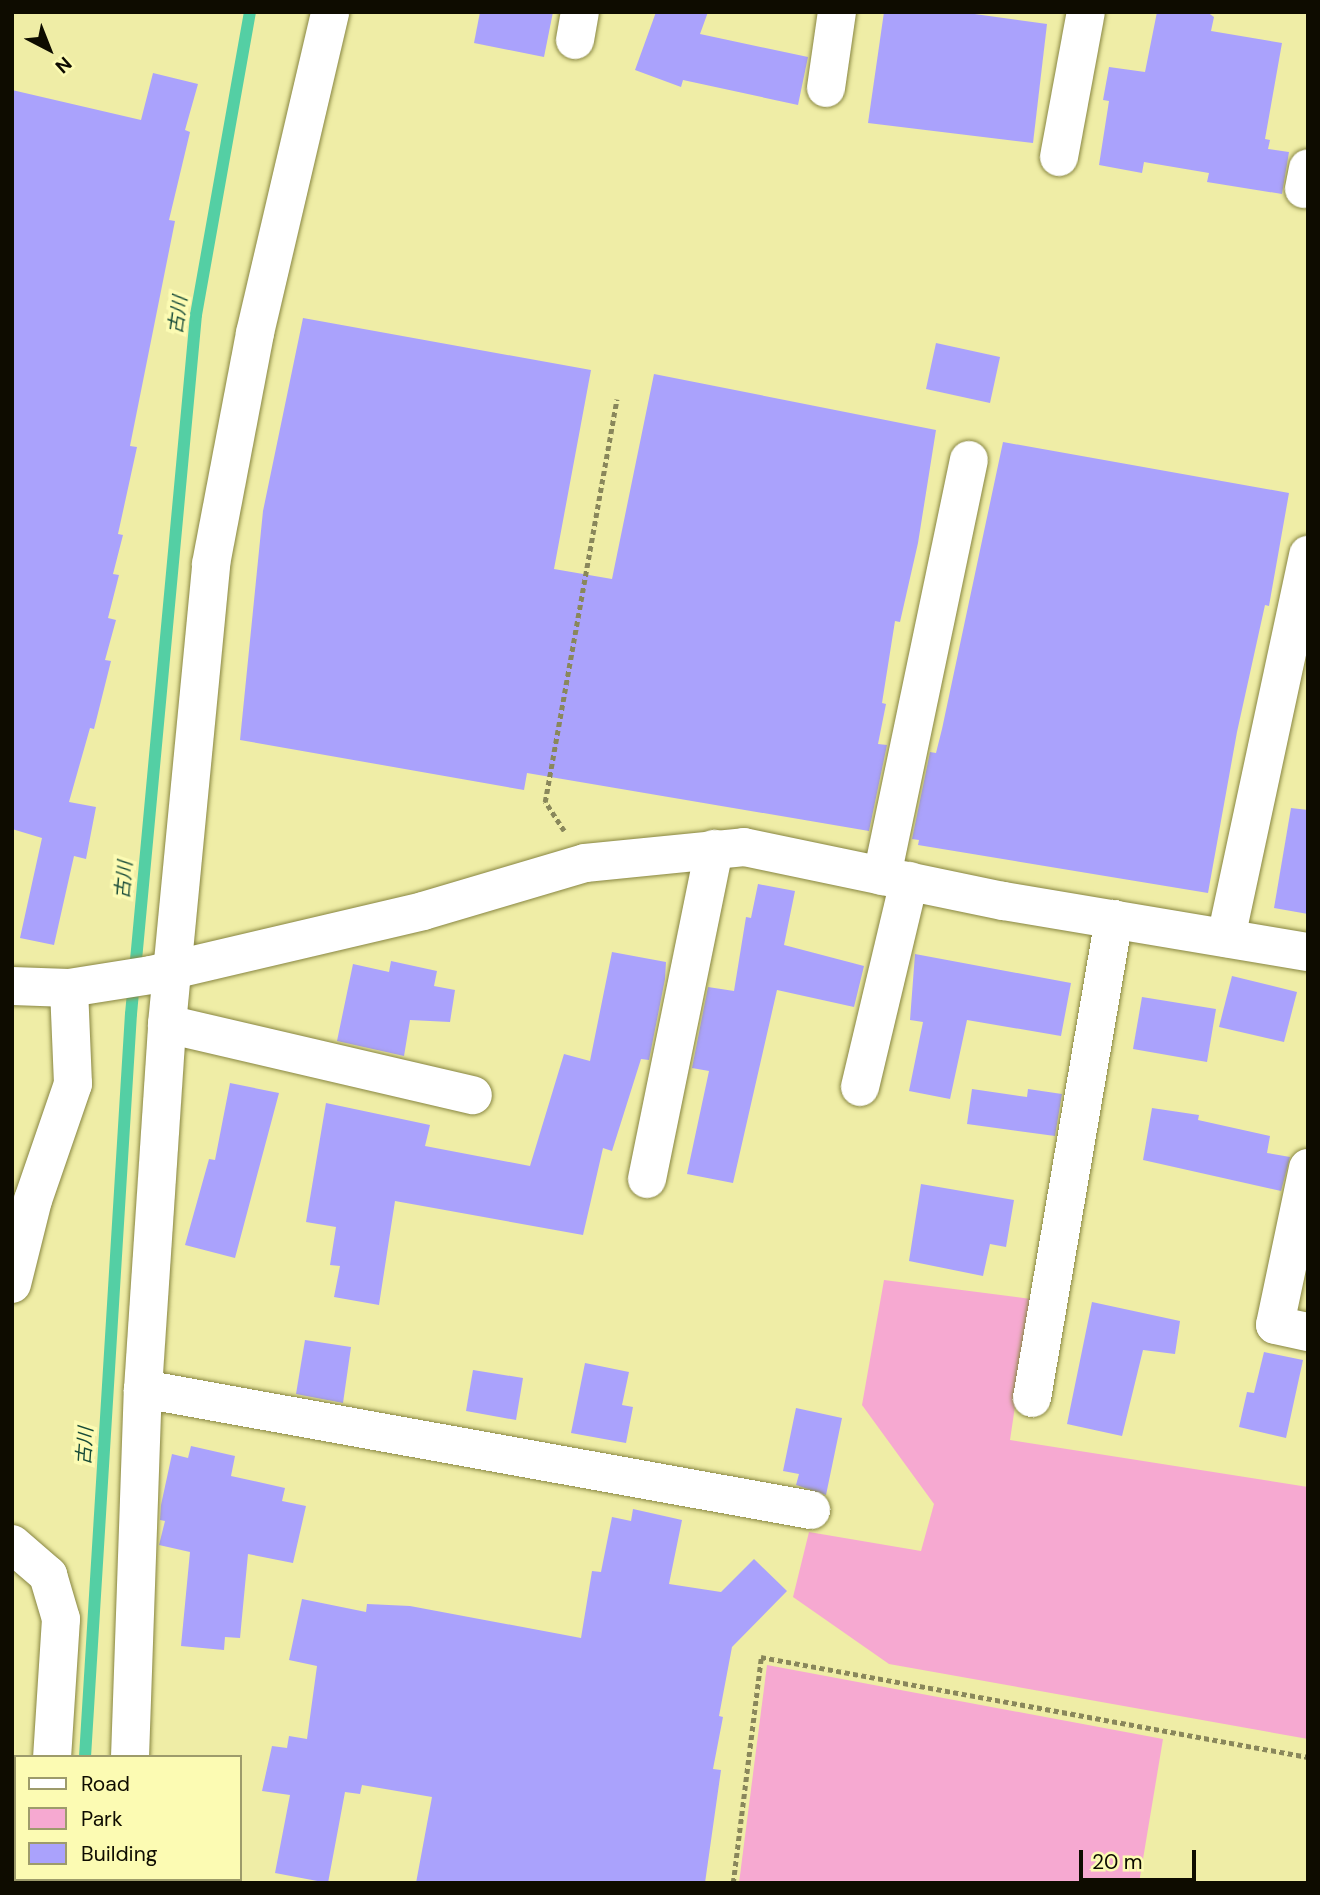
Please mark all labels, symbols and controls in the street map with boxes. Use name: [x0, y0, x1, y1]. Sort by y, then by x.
north arrow: [14, 14, 84, 84]
text: N: [50, 51, 77, 79]
water label: 古川: [164, 295, 192, 335]
water label: 古川: [111, 860, 137, 900]
water label: 古川: [72, 1426, 98, 1466]
legend: [14, 1755, 242, 1881]
text: Road: [81, 1770, 130, 1798]
text: Park: [81, 1805, 122, 1833]
scale bar: [1082, 1836, 1199, 1880]
text: Building: [81, 1840, 157, 1868]
text: 20 m: [1092, 1848, 1143, 1876]

